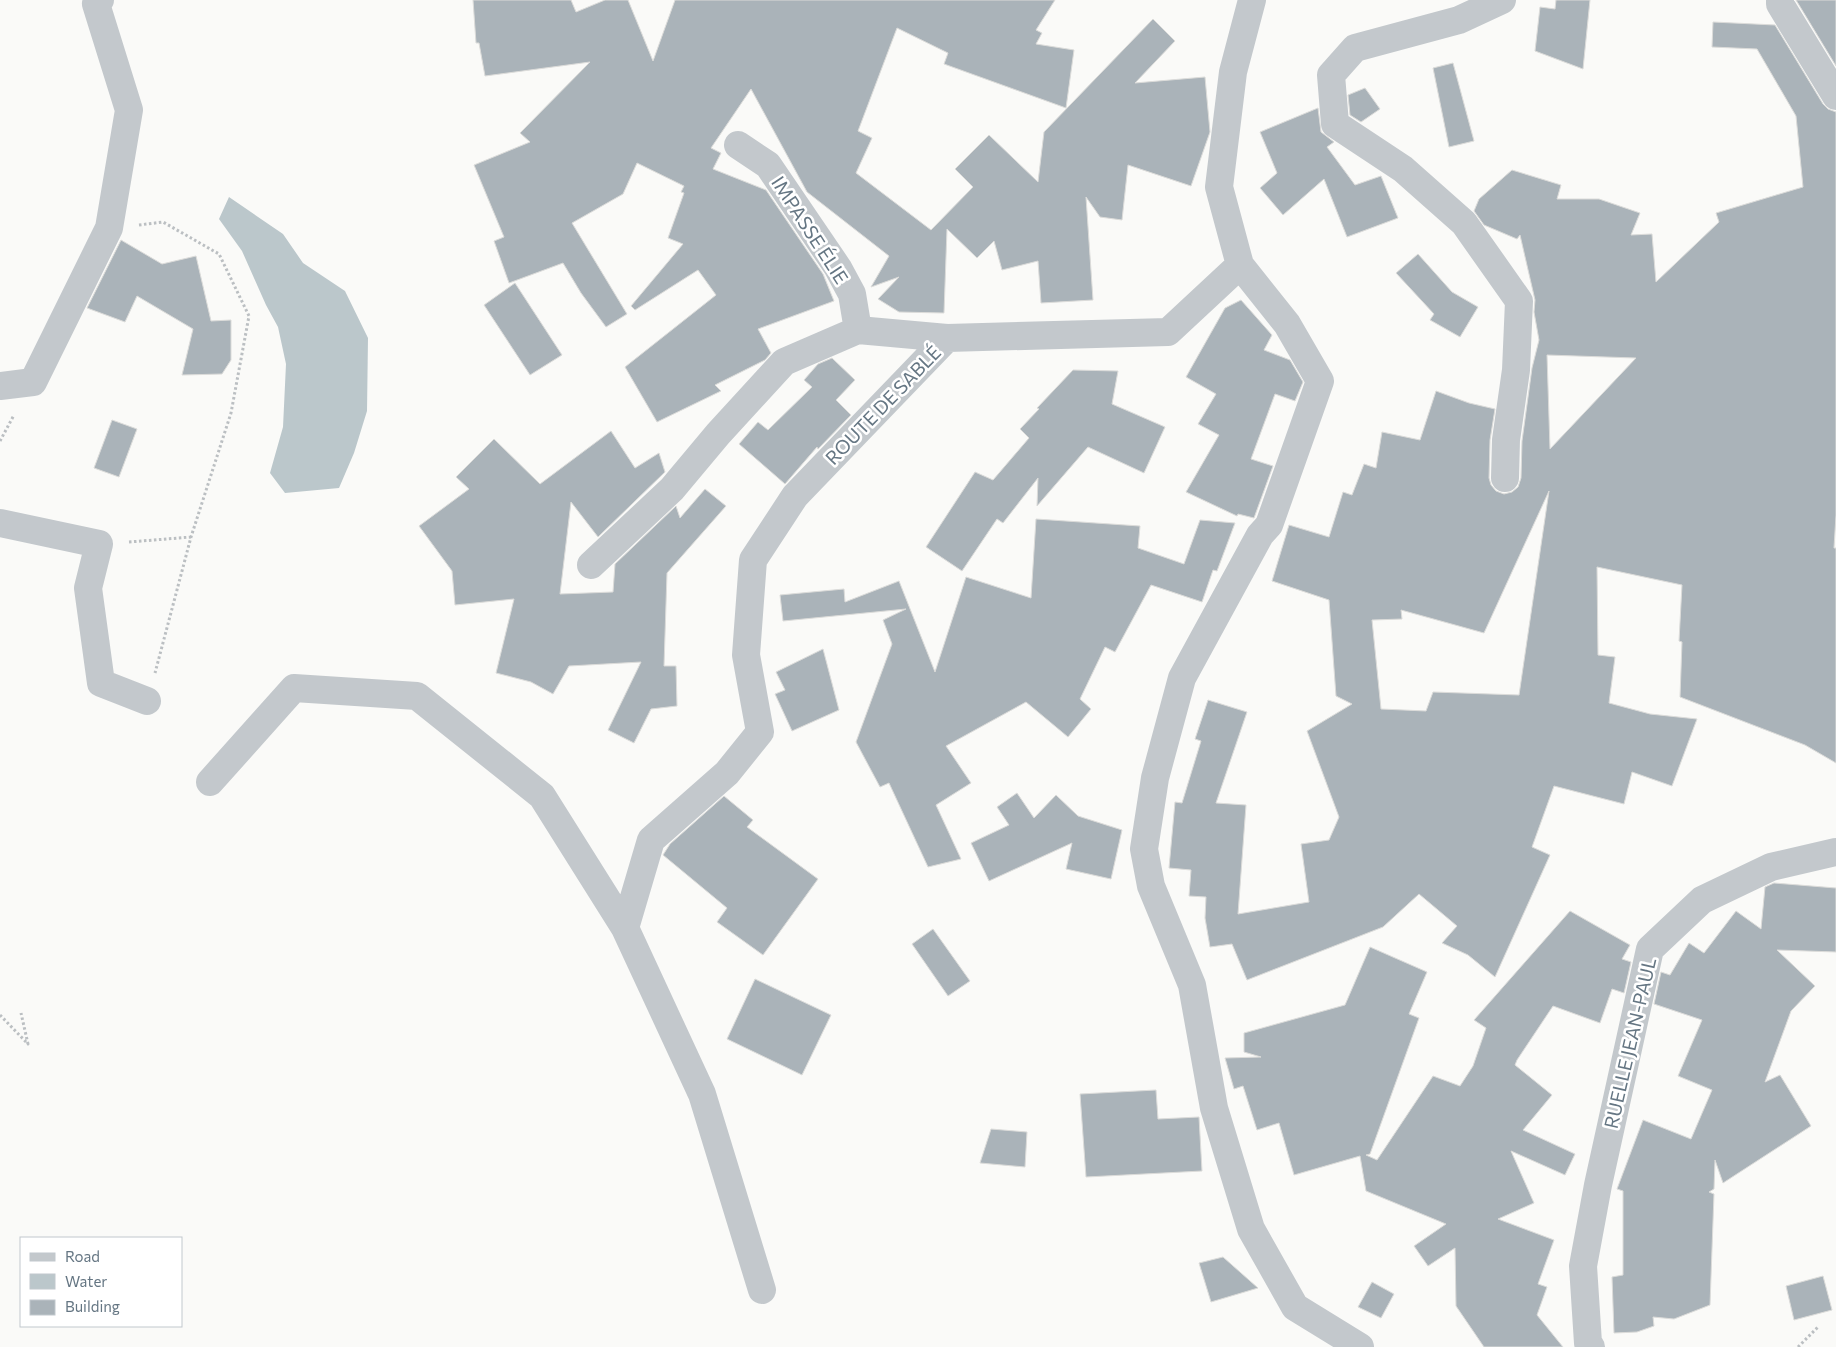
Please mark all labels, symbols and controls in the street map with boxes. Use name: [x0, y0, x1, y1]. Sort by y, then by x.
street label: IMPASSE ÉLIE: [767, 172, 854, 288]
street label: ROUTE DE SABLÉ: [820, 340, 945, 469]
street label: RUELLE JEAN-PAUL: [1599, 955, 1660, 1131]
legend: [20, 1237, 182, 1327]
text: Road: [65, 1247, 100, 1265]
text: Water: [65, 1272, 107, 1290]
text: Building: [65, 1297, 120, 1315]

